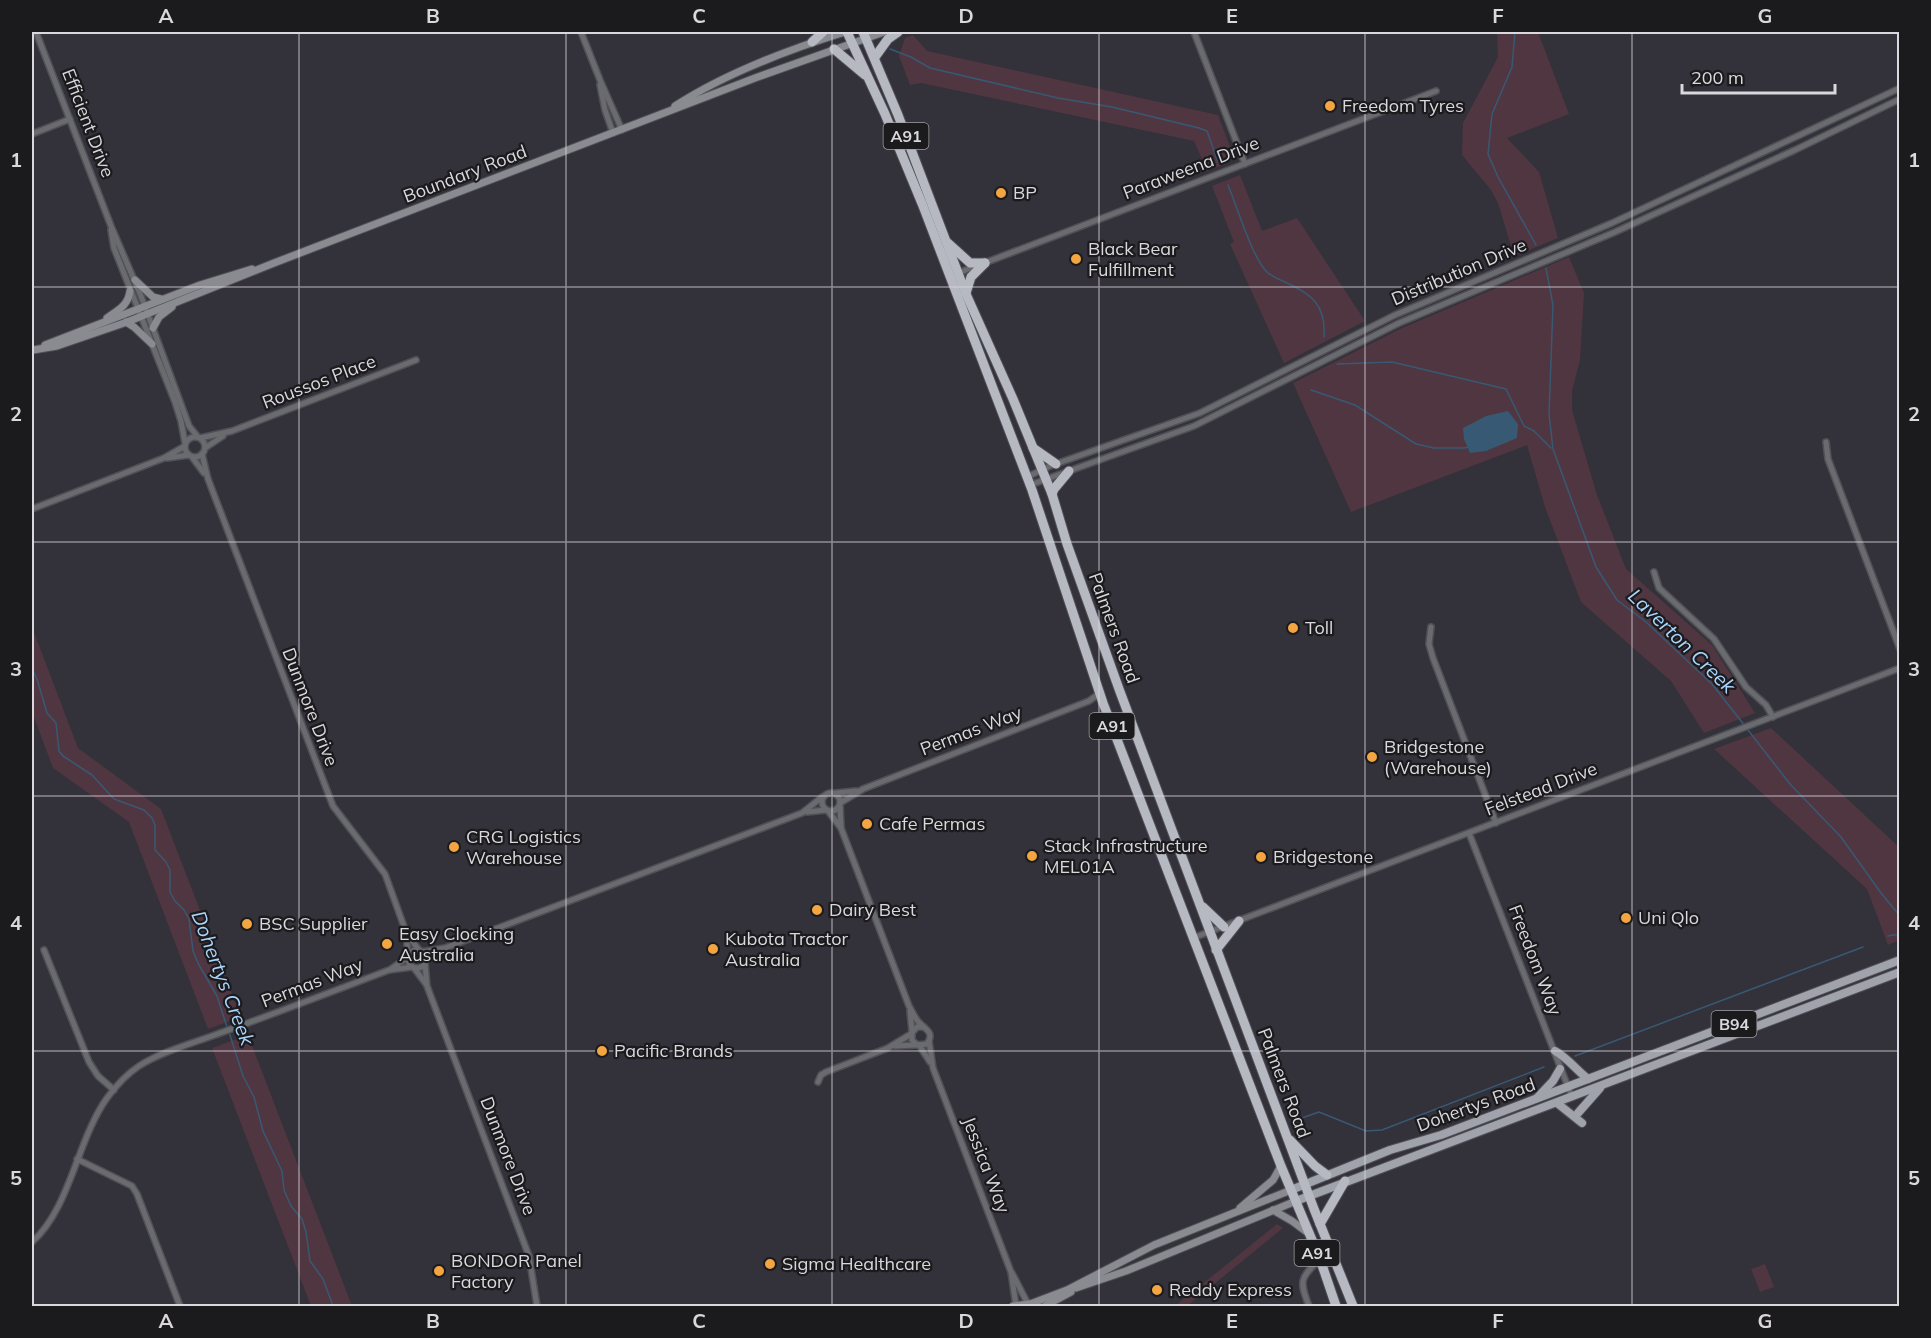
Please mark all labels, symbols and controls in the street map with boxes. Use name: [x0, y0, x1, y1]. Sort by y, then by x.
text: A: [159, 3, 174, 28]
text: B: [426, 3, 440, 28]
text: C: [692, 3, 706, 28]
text: D: [958, 3, 974, 28]
text: E: [1226, 3, 1238, 28]
text: F: [1492, 3, 1504, 28]
text: G: [1758, 3, 1772, 28]
scale bar: [1682, 57, 1835, 95]
street label: Efficient Drive: [57, 65, 120, 180]
text: 200 m: [1691, 66, 1744, 89]
place label: Freedom Tyres: [1342, 94, 1464, 117]
marker: Freedom Tyres: [1323, 99, 1337, 113]
road number: A91: [884, 123, 928, 149]
street label: Paraweena Drive: [1120, 131, 1262, 204]
street label: Boundary Road: [400, 139, 530, 208]
text: 1: [10, 147, 22, 172]
text: 1: [1908, 147, 1920, 172]
place label: BP: [1013, 181, 1037, 204]
marker: BP: [994, 186, 1008, 200]
street label: Distribution Drive: [1388, 233, 1530, 310]
place label: Black Bear Fulfillment: [1088, 237, 1178, 281]
marker: Black Bear Fulfillment: [1069, 252, 1083, 266]
street label: Roussos Place: [259, 349, 379, 414]
text: 2: [10, 401, 22, 426]
text: 2: [1908, 401, 1920, 426]
street label: Palmers Road: [1084, 569, 1145, 686]
water label: Laverton Creek: [1623, 583, 1742, 699]
place label: Toll: [1305, 616, 1333, 639]
marker: Toll: [1286, 621, 1300, 635]
street label: Dunmore Drive: [277, 644, 344, 769]
text: 3: [10, 656, 22, 681]
text: 3: [1908, 656, 1920, 681]
street label: Permas Way: [917, 700, 1025, 760]
road number: A91: [1090, 713, 1134, 739]
place label: Bridgestone (Warehouse): [1384, 735, 1492, 779]
marker: Bridgestone (Warehouse): [1365, 750, 1379, 764]
street label: Felstead Drive: [1481, 757, 1600, 820]
place label: Cafe Permas: [879, 812, 985, 835]
marker: Cafe Permas: [860, 817, 874, 831]
place label: CRG Logistics Warehouse: [466, 825, 581, 869]
place label: Stack Infrastructure MEL01A: [1044, 834, 1208, 878]
marker: CRG Logistics Warehouse: [447, 840, 461, 854]
place label: Bridgestone: [1273, 845, 1373, 868]
marker: Stack Infrastructure MEL01A: [1025, 849, 1039, 863]
marker: Bridgestone: [1254, 850, 1268, 864]
place label: Dairy Best: [829, 898, 916, 921]
street label: Freedom Way: [1504, 901, 1567, 1019]
marker: Dairy Best: [810, 903, 824, 917]
place label: Uni Qlo: [1638, 906, 1699, 929]
water label: Dohertys Creek: [186, 907, 261, 1049]
text: 4: [10, 910, 22, 935]
text: 4: [1908, 910, 1920, 935]
marker: Uni Qlo: [1619, 911, 1633, 925]
place label: BSC Supplier: [259, 912, 368, 935]
marker: BSC Supplier: [240, 917, 254, 931]
place label: Easy Clocking Australia: [399, 922, 514, 966]
place label: Kubota Tractor Australia: [725, 927, 849, 971]
marker: Easy Clocking Australia: [380, 937, 394, 951]
marker: Kubota Tractor Australia: [706, 942, 720, 956]
street label: Permas Way: [258, 952, 366, 1012]
road number: B94: [1712, 1011, 1756, 1037]
street label: Palmers Road: [1253, 1024, 1316, 1141]
place label: Pacific Brands: [614, 1039, 733, 1062]
marker: Pacific Brands: [595, 1044, 609, 1058]
street label: Dohertys Road: [1413, 1072, 1538, 1137]
street label: Dunmore Drive: [475, 1093, 542, 1218]
street label: Jessica Way: [958, 1113, 1016, 1217]
text: 5: [10, 1165, 22, 1190]
text: 5: [1908, 1165, 1920, 1190]
road number: A91: [1294, 1240, 1340, 1266]
place label: BONDOR Panel Factory: [451, 1249, 582, 1293]
place label: Sigma Healthcare: [782, 1252, 931, 1275]
marker: Sigma Healthcare: [763, 1257, 777, 1271]
marker: BONDOR Panel Factory: [432, 1264, 446, 1278]
place label: Reddy Express: [1169, 1278, 1292, 1301]
marker: Reddy Express: [1150, 1283, 1164, 1297]
text: A: [159, 1308, 174, 1333]
text: B: [426, 1308, 440, 1333]
text: C: [692, 1308, 706, 1333]
text: D: [958, 1308, 974, 1333]
text: E: [1226, 1308, 1238, 1333]
text: F: [1492, 1308, 1504, 1333]
text: G: [1758, 1308, 1772, 1333]

